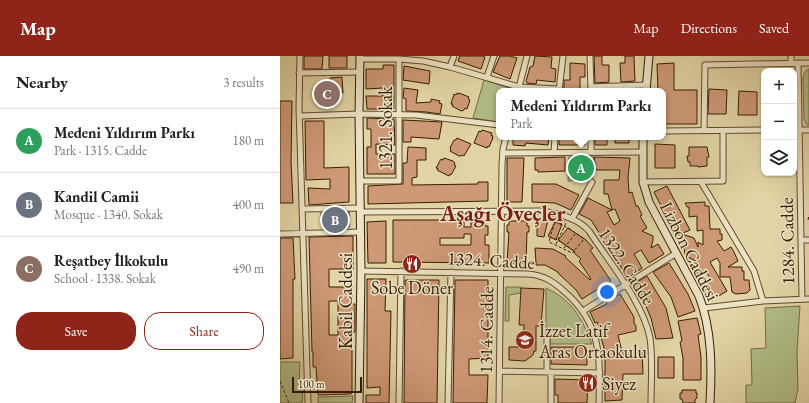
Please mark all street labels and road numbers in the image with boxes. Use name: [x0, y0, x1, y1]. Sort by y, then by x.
street label: 1321. Sokak: [374, 86, 397, 170]
street label: Lizbon Caddesi: [655, 197, 725, 305]
street label: 1284. Cadde: [775, 197, 799, 285]
street label: 1322. Cadde: [594, 223, 660, 309]
street label: 1324. Cadde: [447, 246, 535, 274]
street label: Kabil Caddesi: [334, 252, 357, 349]
street label: 1314. Cadde: [474, 286, 498, 374]

